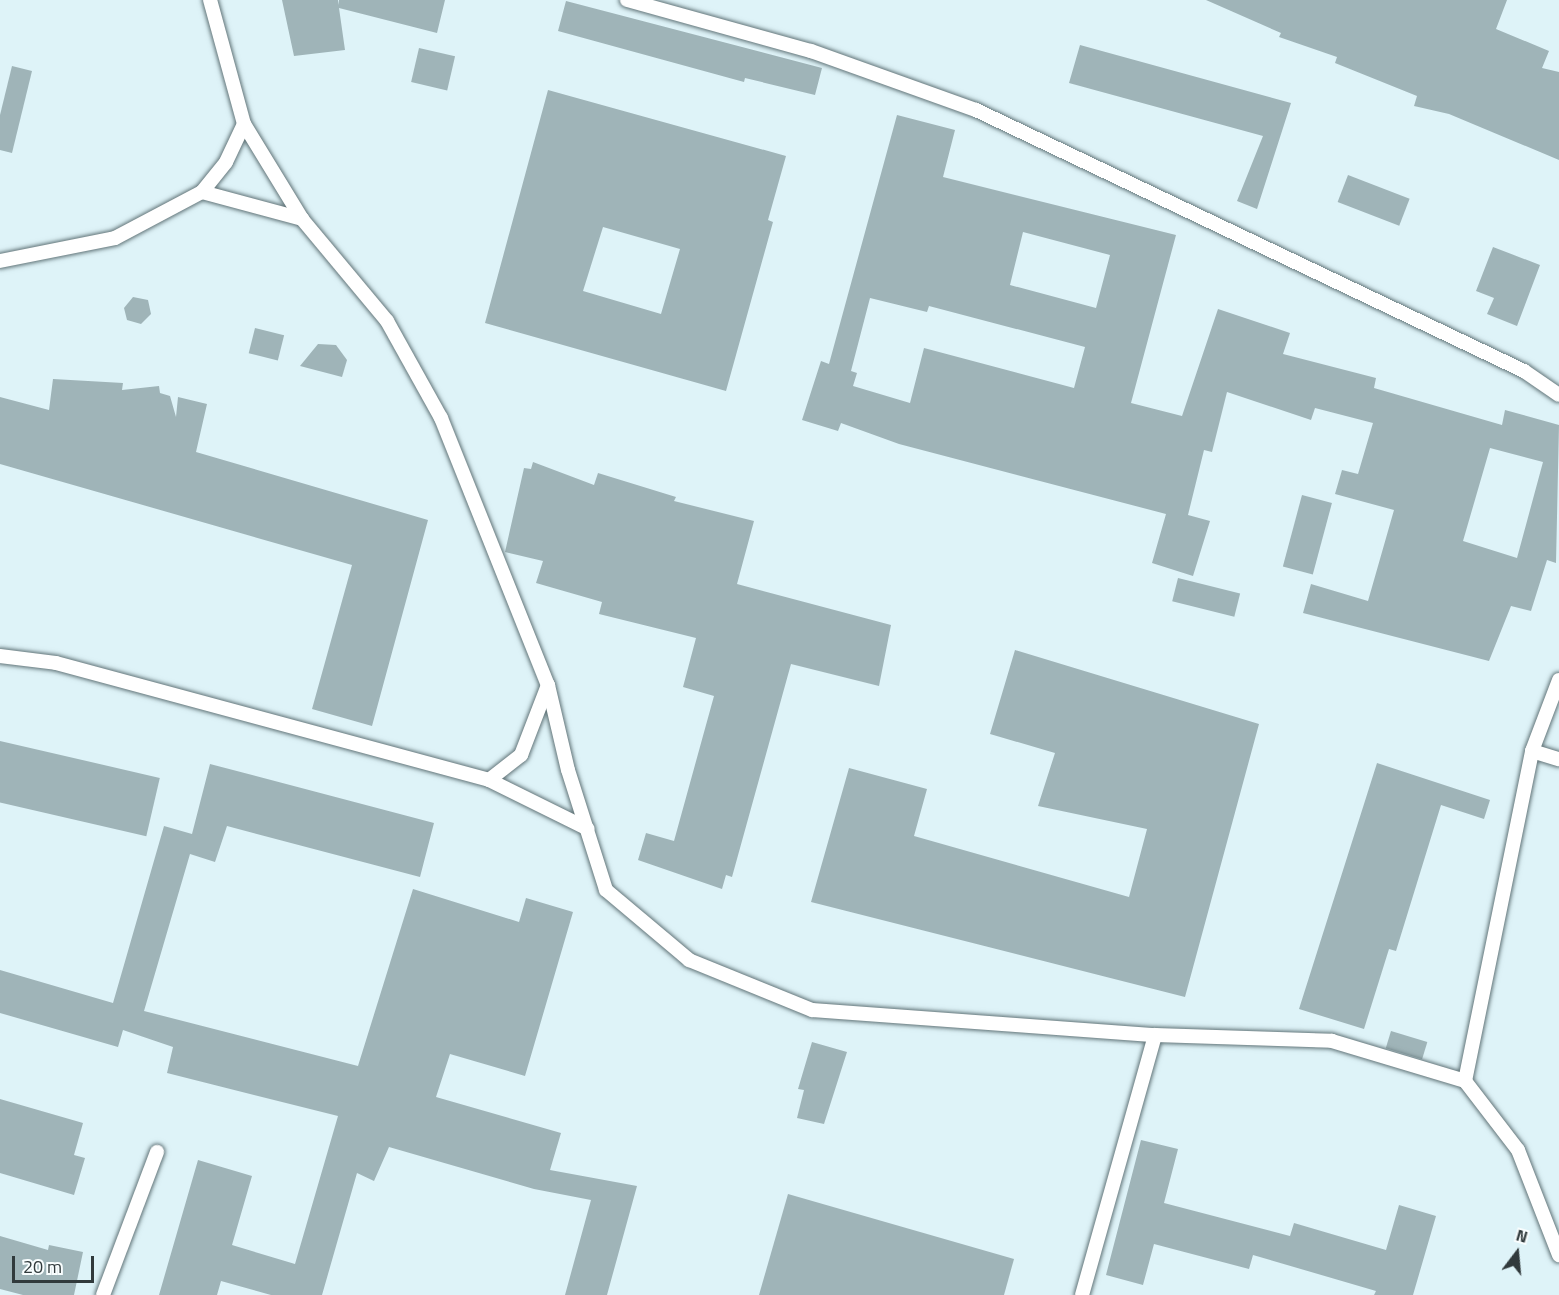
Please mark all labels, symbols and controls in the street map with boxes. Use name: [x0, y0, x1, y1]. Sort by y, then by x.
north arrow: [1487, 1223, 1547, 1283]
text: N: [1513, 1223, 1531, 1249]
scale bar: [15, 1244, 98, 1282]
text: 20 m: [23, 1253, 62, 1280]

